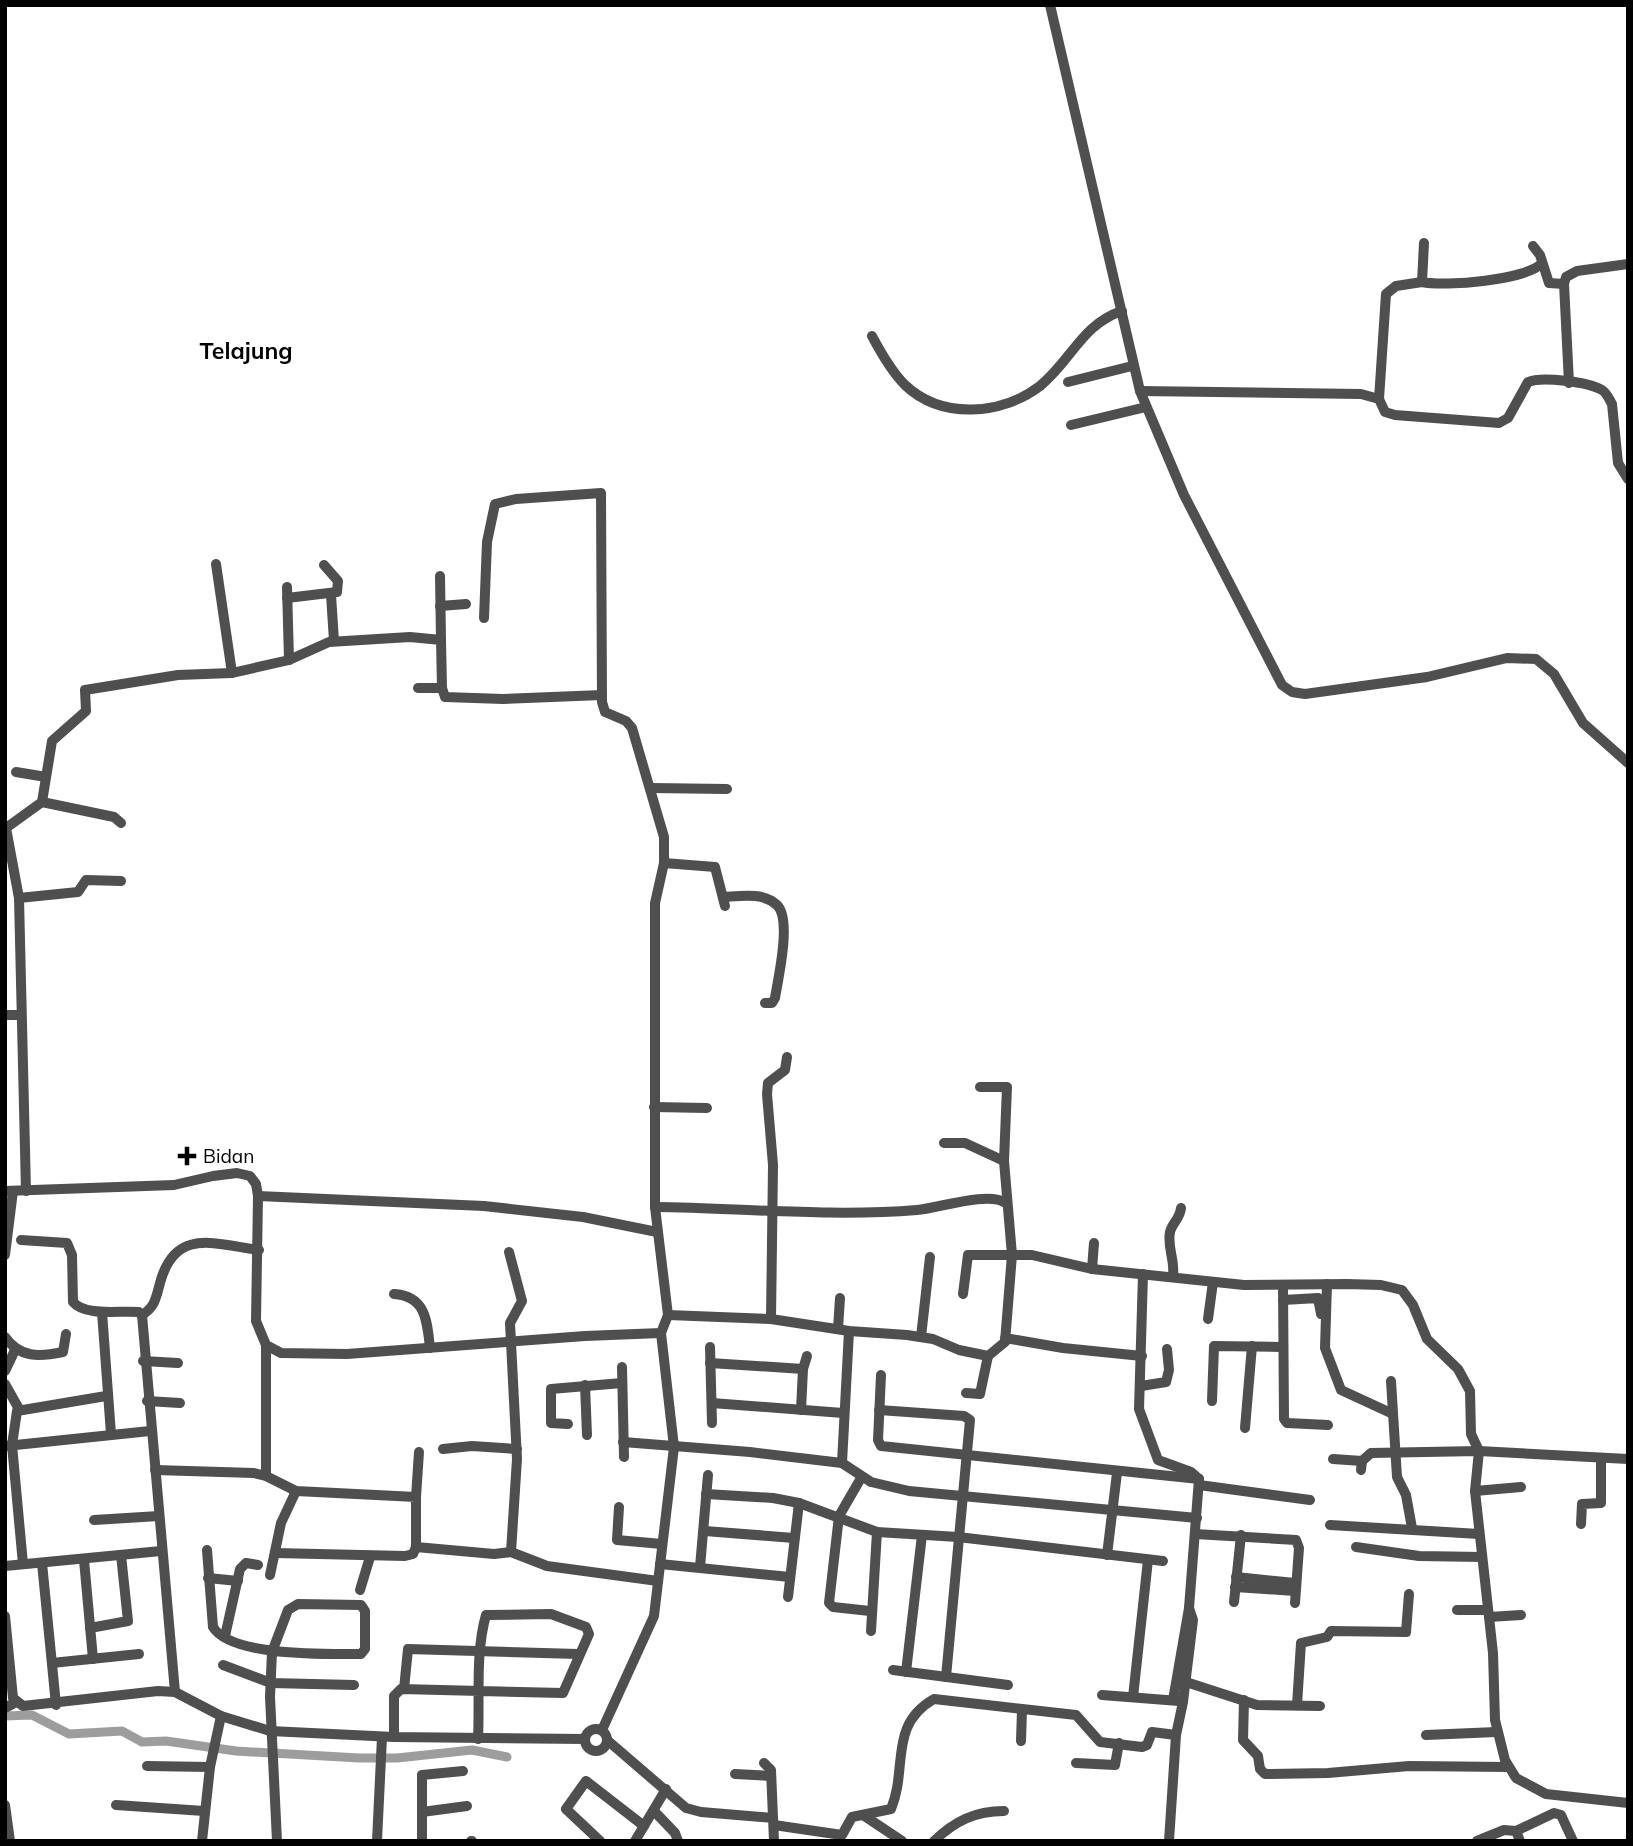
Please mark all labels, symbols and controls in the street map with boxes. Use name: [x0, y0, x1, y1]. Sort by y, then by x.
district label: Telajung: [199, 336, 293, 365]
place label: Bidan: [203, 1144, 254, 1168]
marker: Bidan: [177, 1146, 197, 1166]

